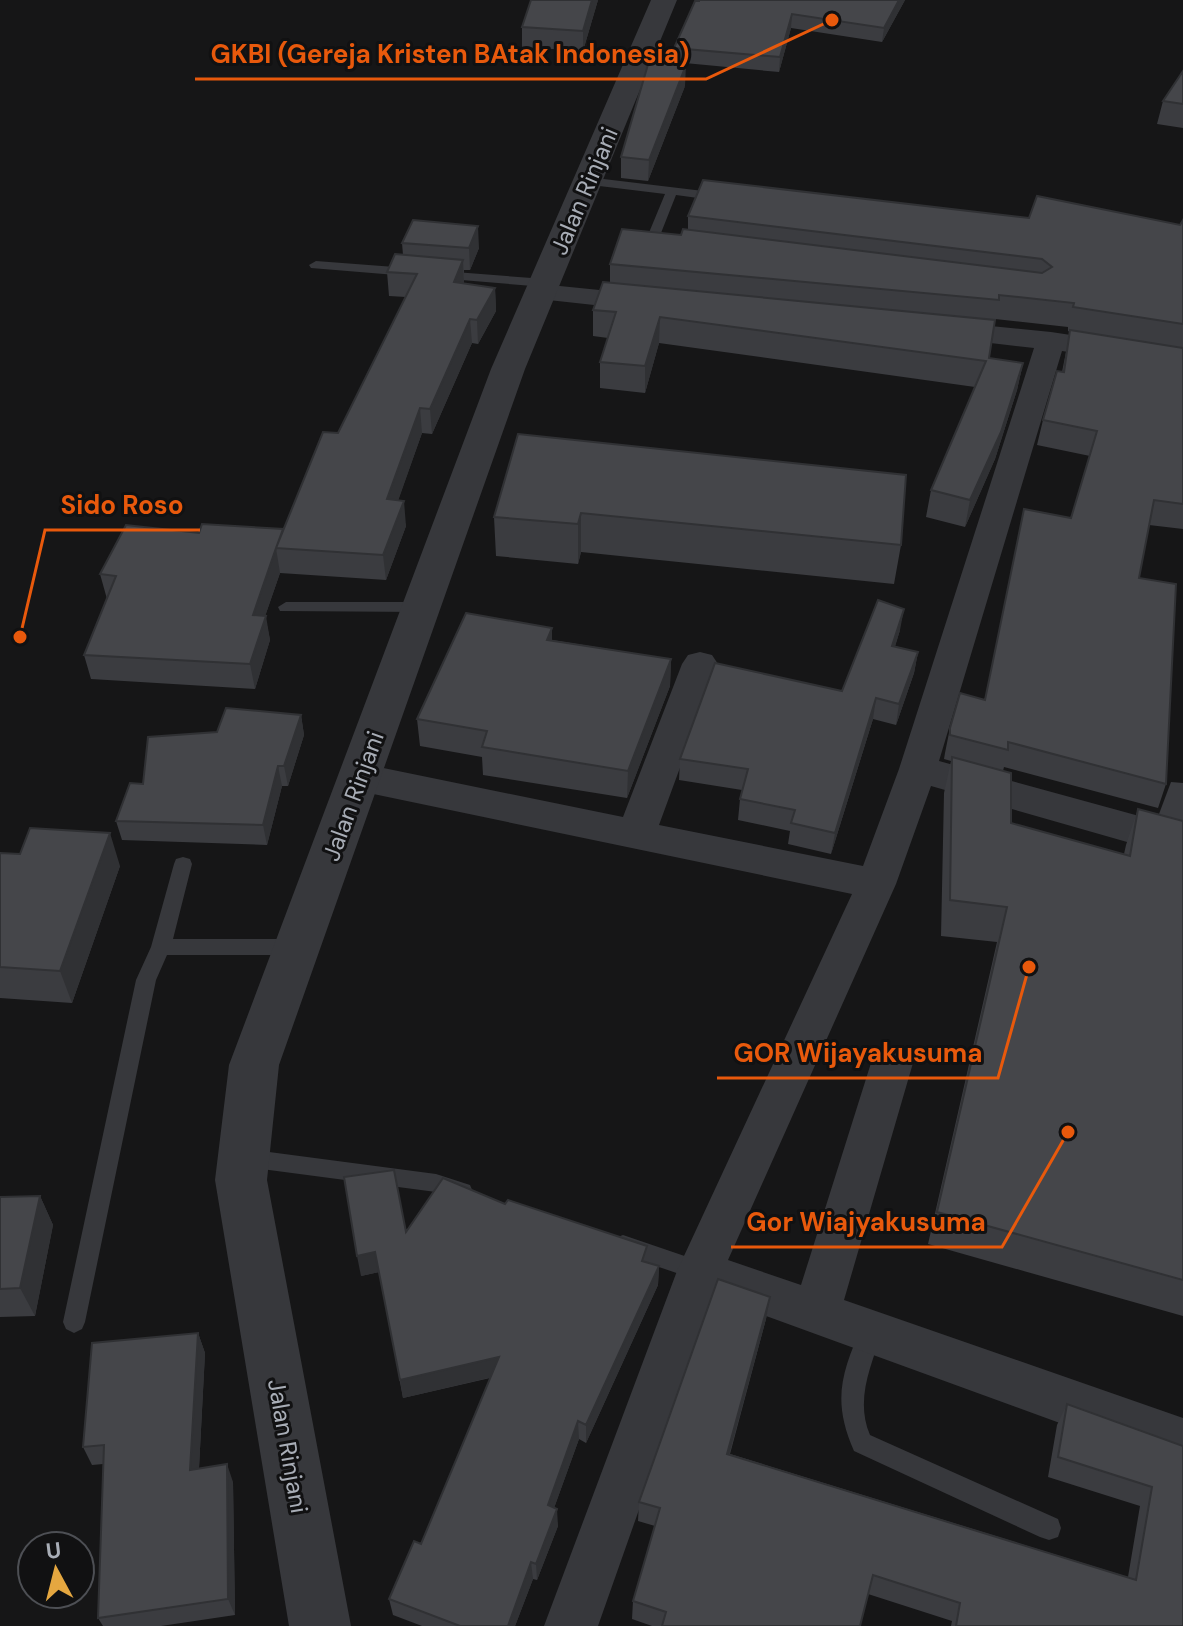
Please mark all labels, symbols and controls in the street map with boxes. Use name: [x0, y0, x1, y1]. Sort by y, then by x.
callout: GKBI (Gereja Kristen BAtak Indonesia): [195, 29, 706, 79]
text: GKBI (Gereja Kristen BAtak Indonesia): [210, 37, 690, 71]
street label: Jalan Rinjani: [543, 122, 625, 260]
callout: Sido Roso: [45, 480, 200, 530]
text: Sido Roso: [60, 488, 184, 522]
street label: Jalan Rinjani: [315, 727, 391, 865]
callout: GOR Wijayakusuma: [717, 1028, 998, 1078]
text: GOR Wijayakusuma: [733, 1036, 983, 1070]
callout: Gor Wiajyakusuma: [731, 1197, 1002, 1247]
text: Gor Wiajyakusuma: [746, 1205, 986, 1239]
street label: Jalan Rinjani: [261, 1376, 315, 1516]
north arrow: [16, 1530, 96, 1610]
text: U: [44, 1535, 63, 1566]

